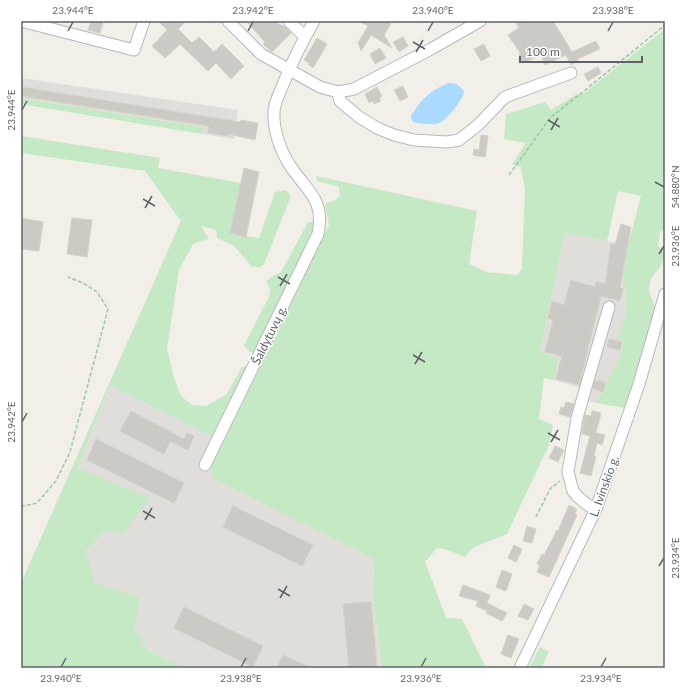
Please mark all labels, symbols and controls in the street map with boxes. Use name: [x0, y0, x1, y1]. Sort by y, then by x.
text: 23.944°E: [52, 4, 94, 16]
text: 23.942°E: [232, 4, 274, 16]
text: 23.940°E: [412, 4, 454, 16]
text: 23.938°E: [592, 4, 634, 16]
scale bar: [520, 38, 642, 64]
text: 100 m: [526, 44, 560, 59]
text: 23.944°E: [5, 89, 17, 131]
text: 54.880°N: [669, 165, 681, 209]
text: 23.936°E: [669, 225, 681, 267]
street label: Šaldytuvų g.: [248, 303, 290, 367]
text: 23.942°E: [5, 401, 17, 443]
street label: L. Ivinskio g.: [586, 453, 622, 519]
text: 23.934°E: [669, 537, 681, 579]
text: 23.940°E: [40, 672, 82, 684]
text: 23.938°E: [220, 672, 262, 684]
text: 23.936°E: [400, 672, 442, 684]
text: 23.934°E: [580, 672, 622, 684]

